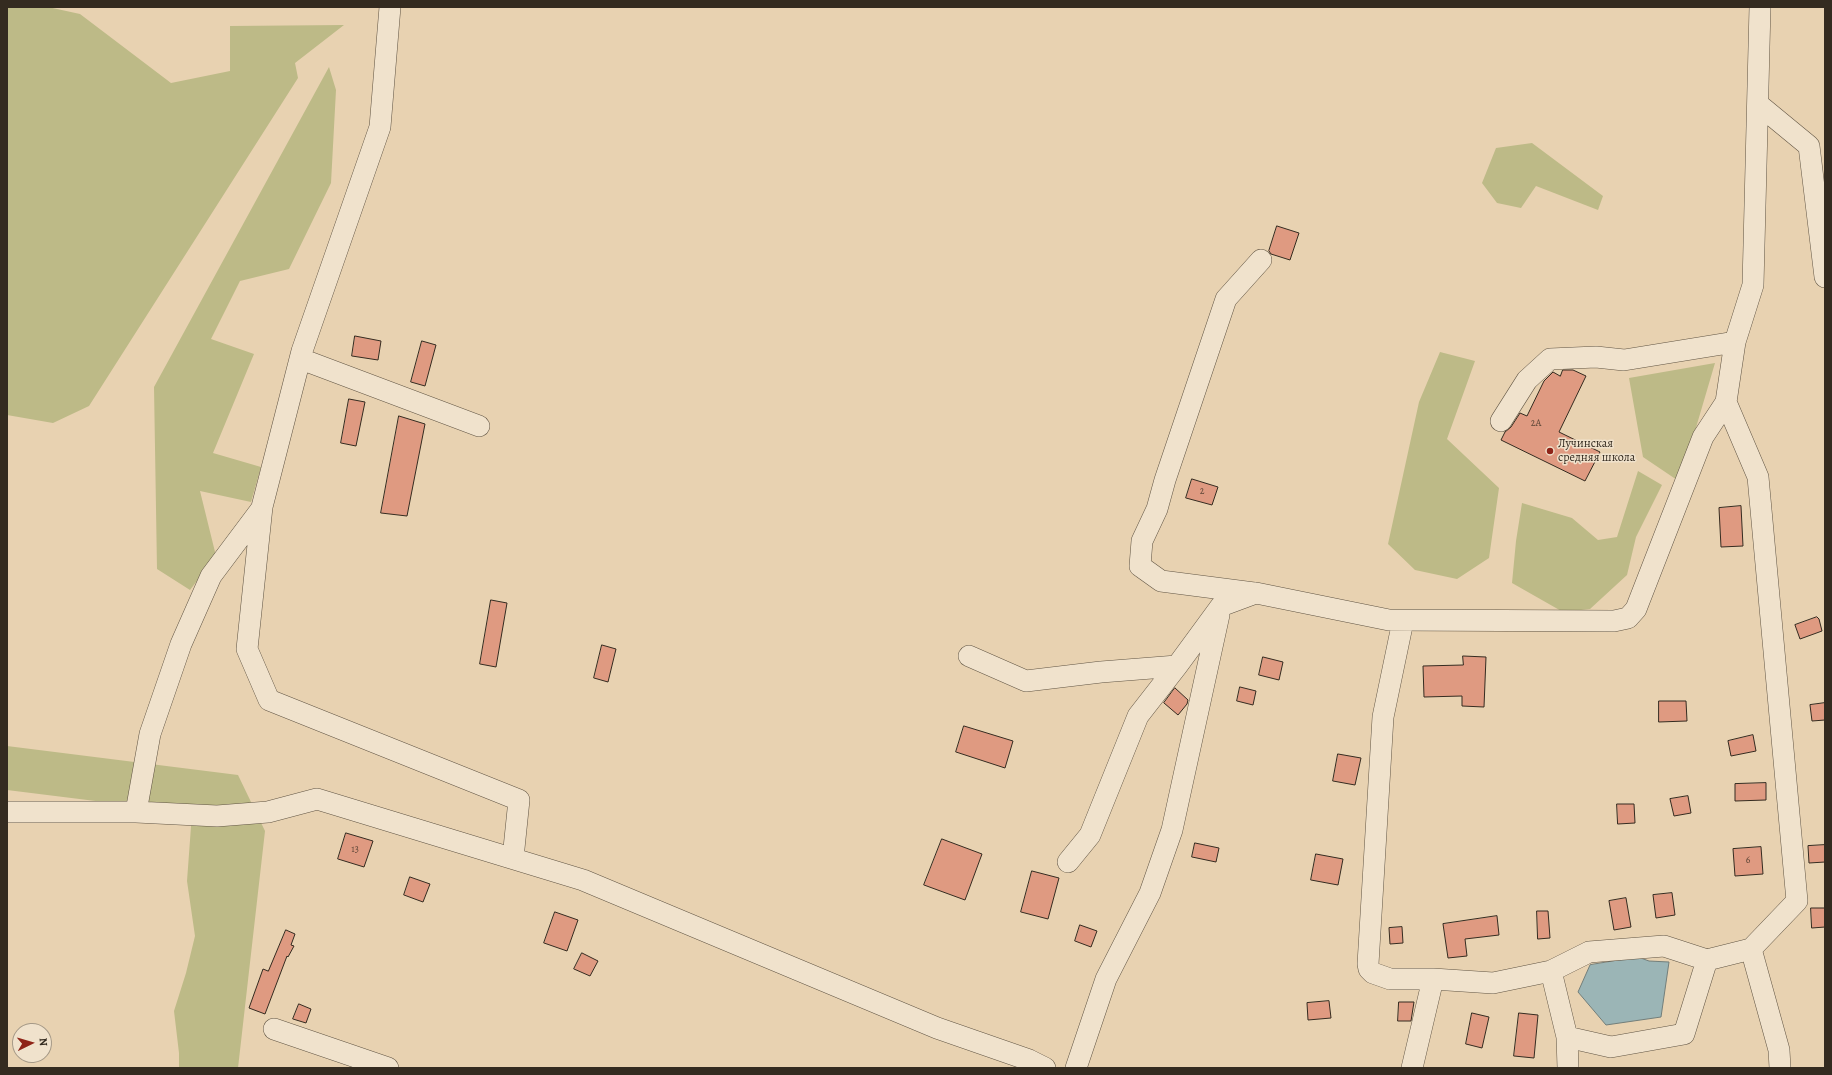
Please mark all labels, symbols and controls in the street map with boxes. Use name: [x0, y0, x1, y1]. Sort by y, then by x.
house number: 2А: [1531, 418, 1541, 430]
place label: Лучинская средняя школа: [1558, 437, 1635, 465]
marker: Лучинская средняя школа: [1545, 446, 1555, 456]
house number: 2: [1200, 486, 1204, 498]
house number: 13: [351, 844, 359, 856]
house number: 6: [1746, 855, 1750, 867]
north arrow: [12, 1023, 52, 1063]
text: N: [36, 1037, 51, 1047]

